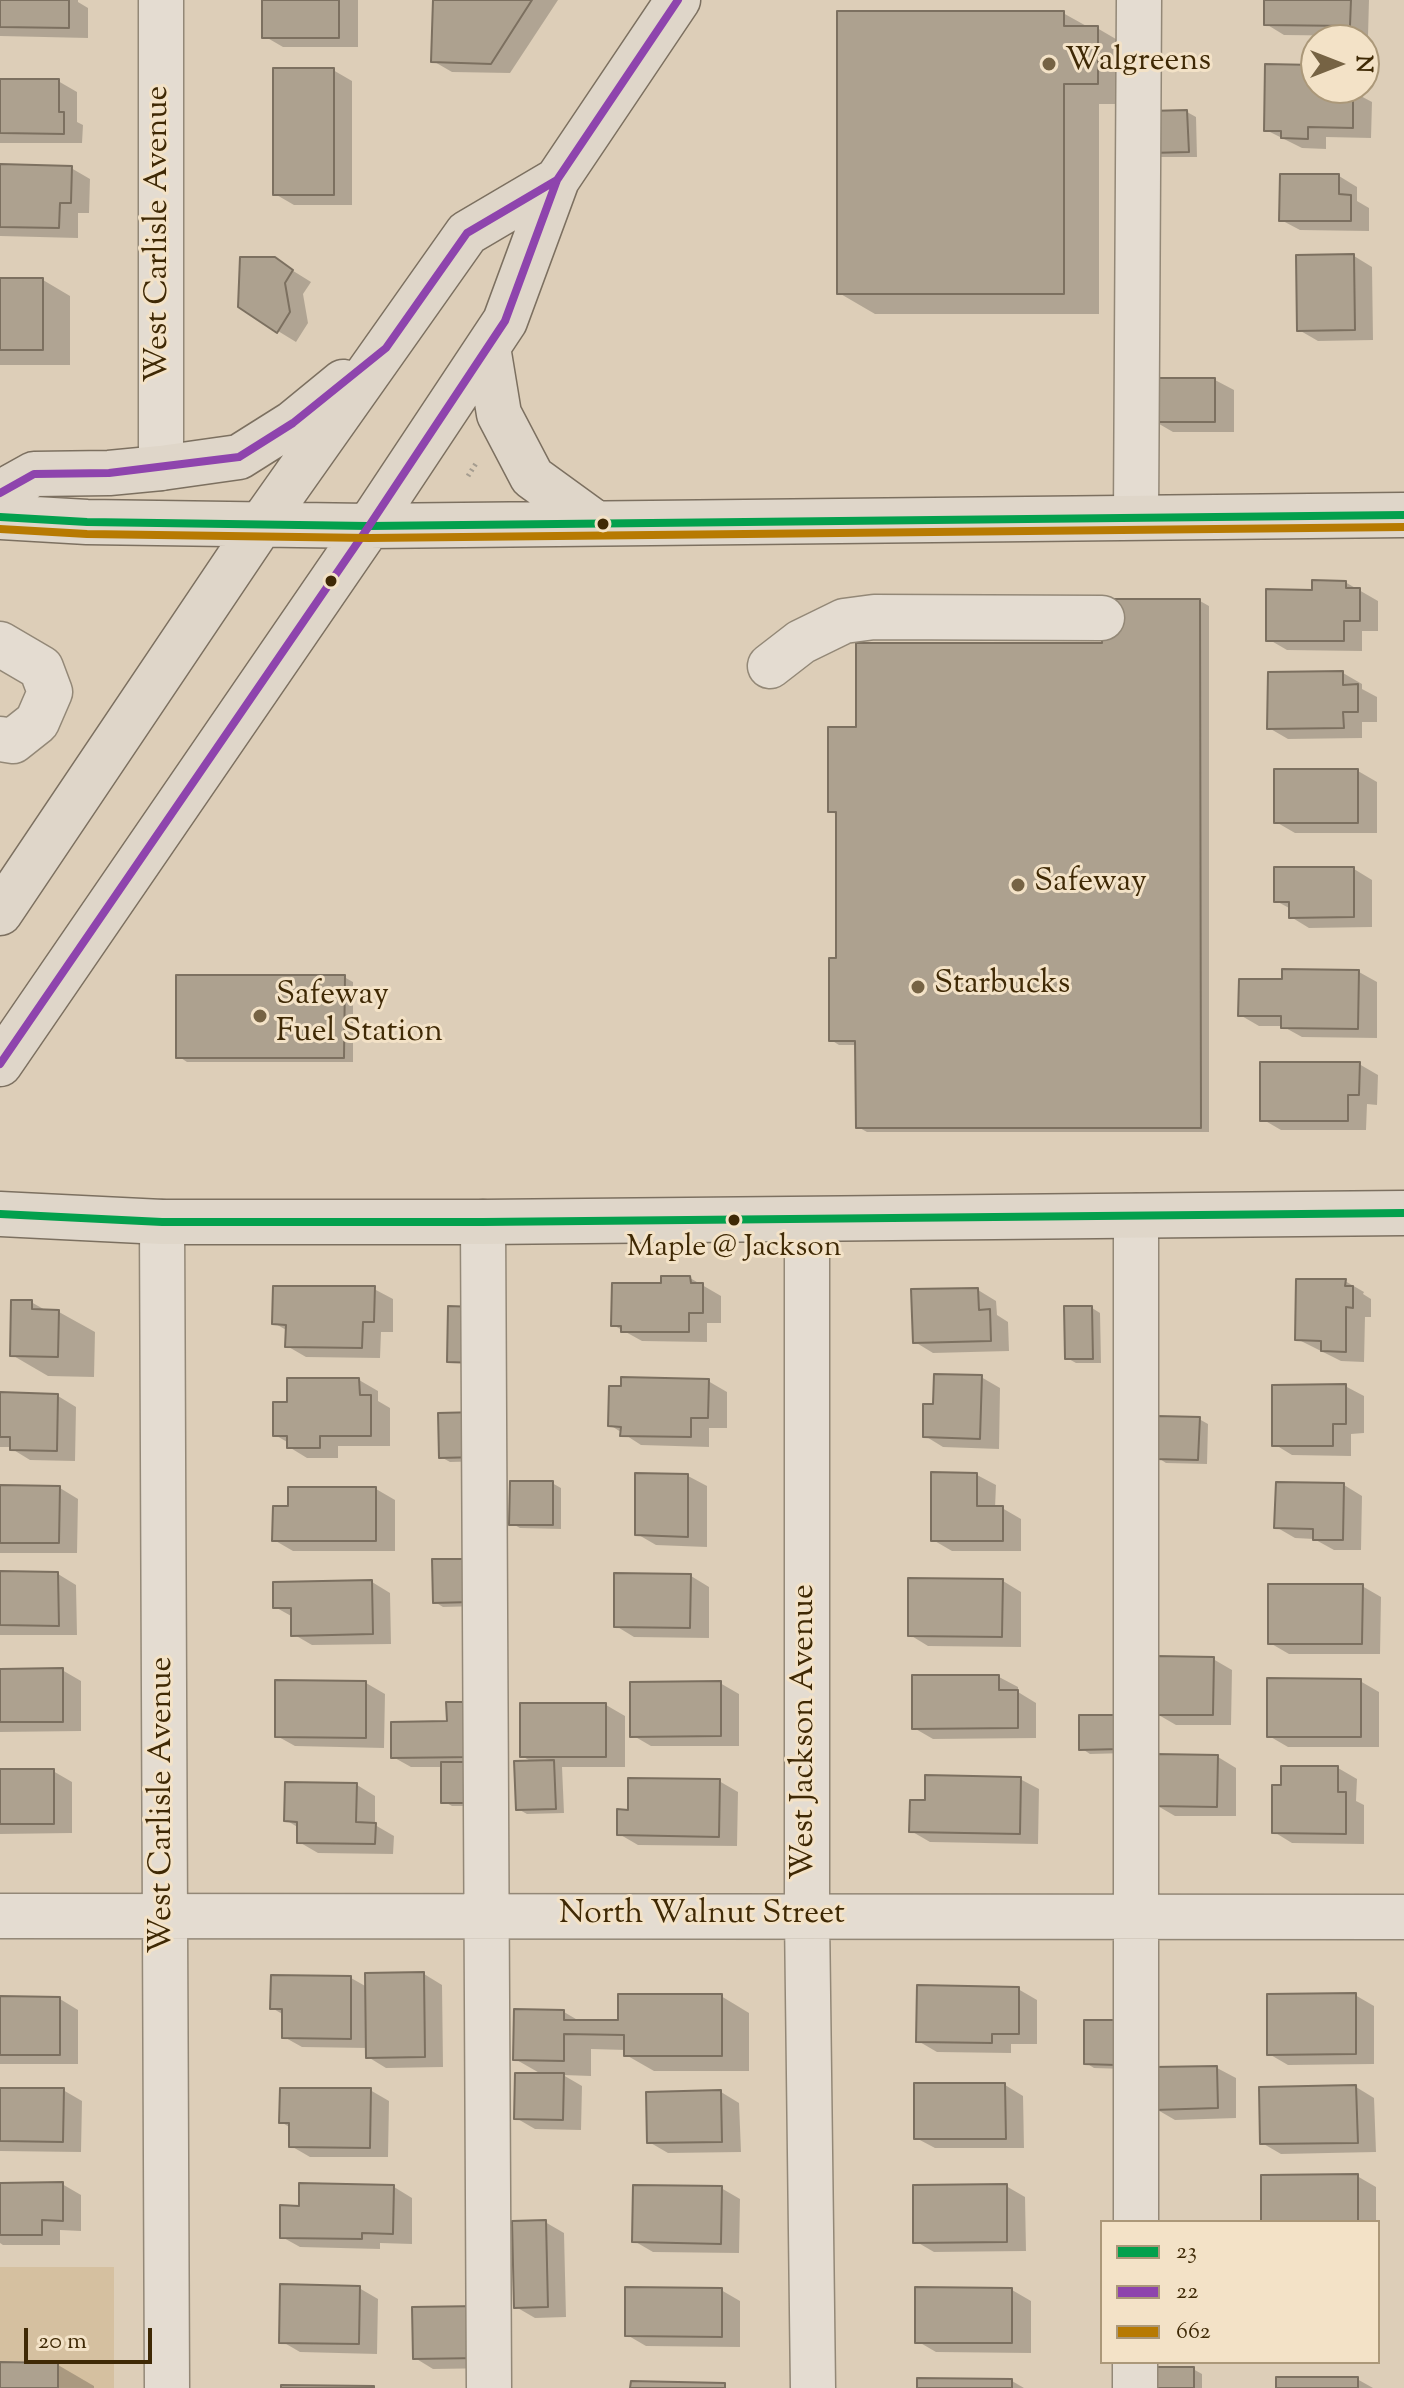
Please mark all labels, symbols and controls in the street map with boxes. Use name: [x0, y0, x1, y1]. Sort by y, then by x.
north arrow: [1300, 24, 1380, 104]
place label: Walgreens: [1065, 45, 1211, 83]
marker: Walgreens: [1040, 55, 1058, 73]
text: N: [1346, 55, 1378, 73]
street label: West Carlisle Avenue: [142, 86, 180, 382]
unlabelled marker: [595, 516, 611, 532]
unlabelled marker: [323, 573, 339, 589]
place label: Safeway: [1034, 866, 1147, 904]
marker: Safeway: [1009, 876, 1027, 894]
place label: Starbucks: [934, 968, 1070, 1006]
marker: Starbucks: [909, 978, 927, 996]
place label: Safeway Fuel Station: [276, 979, 443, 1054]
marker: Safeway Fuel Station: [251, 1007, 269, 1025]
marker: Maple @ Jackson: [726, 1212, 742, 1228]
place label: Maple @ Jackson: [627, 1232, 841, 1268]
street label: West Jackson Avenue: [788, 1584, 826, 1880]
street label: West Carlisle Avenue: [146, 1657, 184, 1953]
street label: North Walnut Street: [559, 1898, 845, 1936]
legend: [1100, 2220, 1380, 2364]
text: 23: [1176, 2235, 1197, 2269]
text: 22: [1176, 2275, 1198, 2309]
scale bar: [28, 2312, 156, 2362]
text: 662: [1176, 2315, 1211, 2349]
text: 20 m: [38, 2325, 87, 2359]

